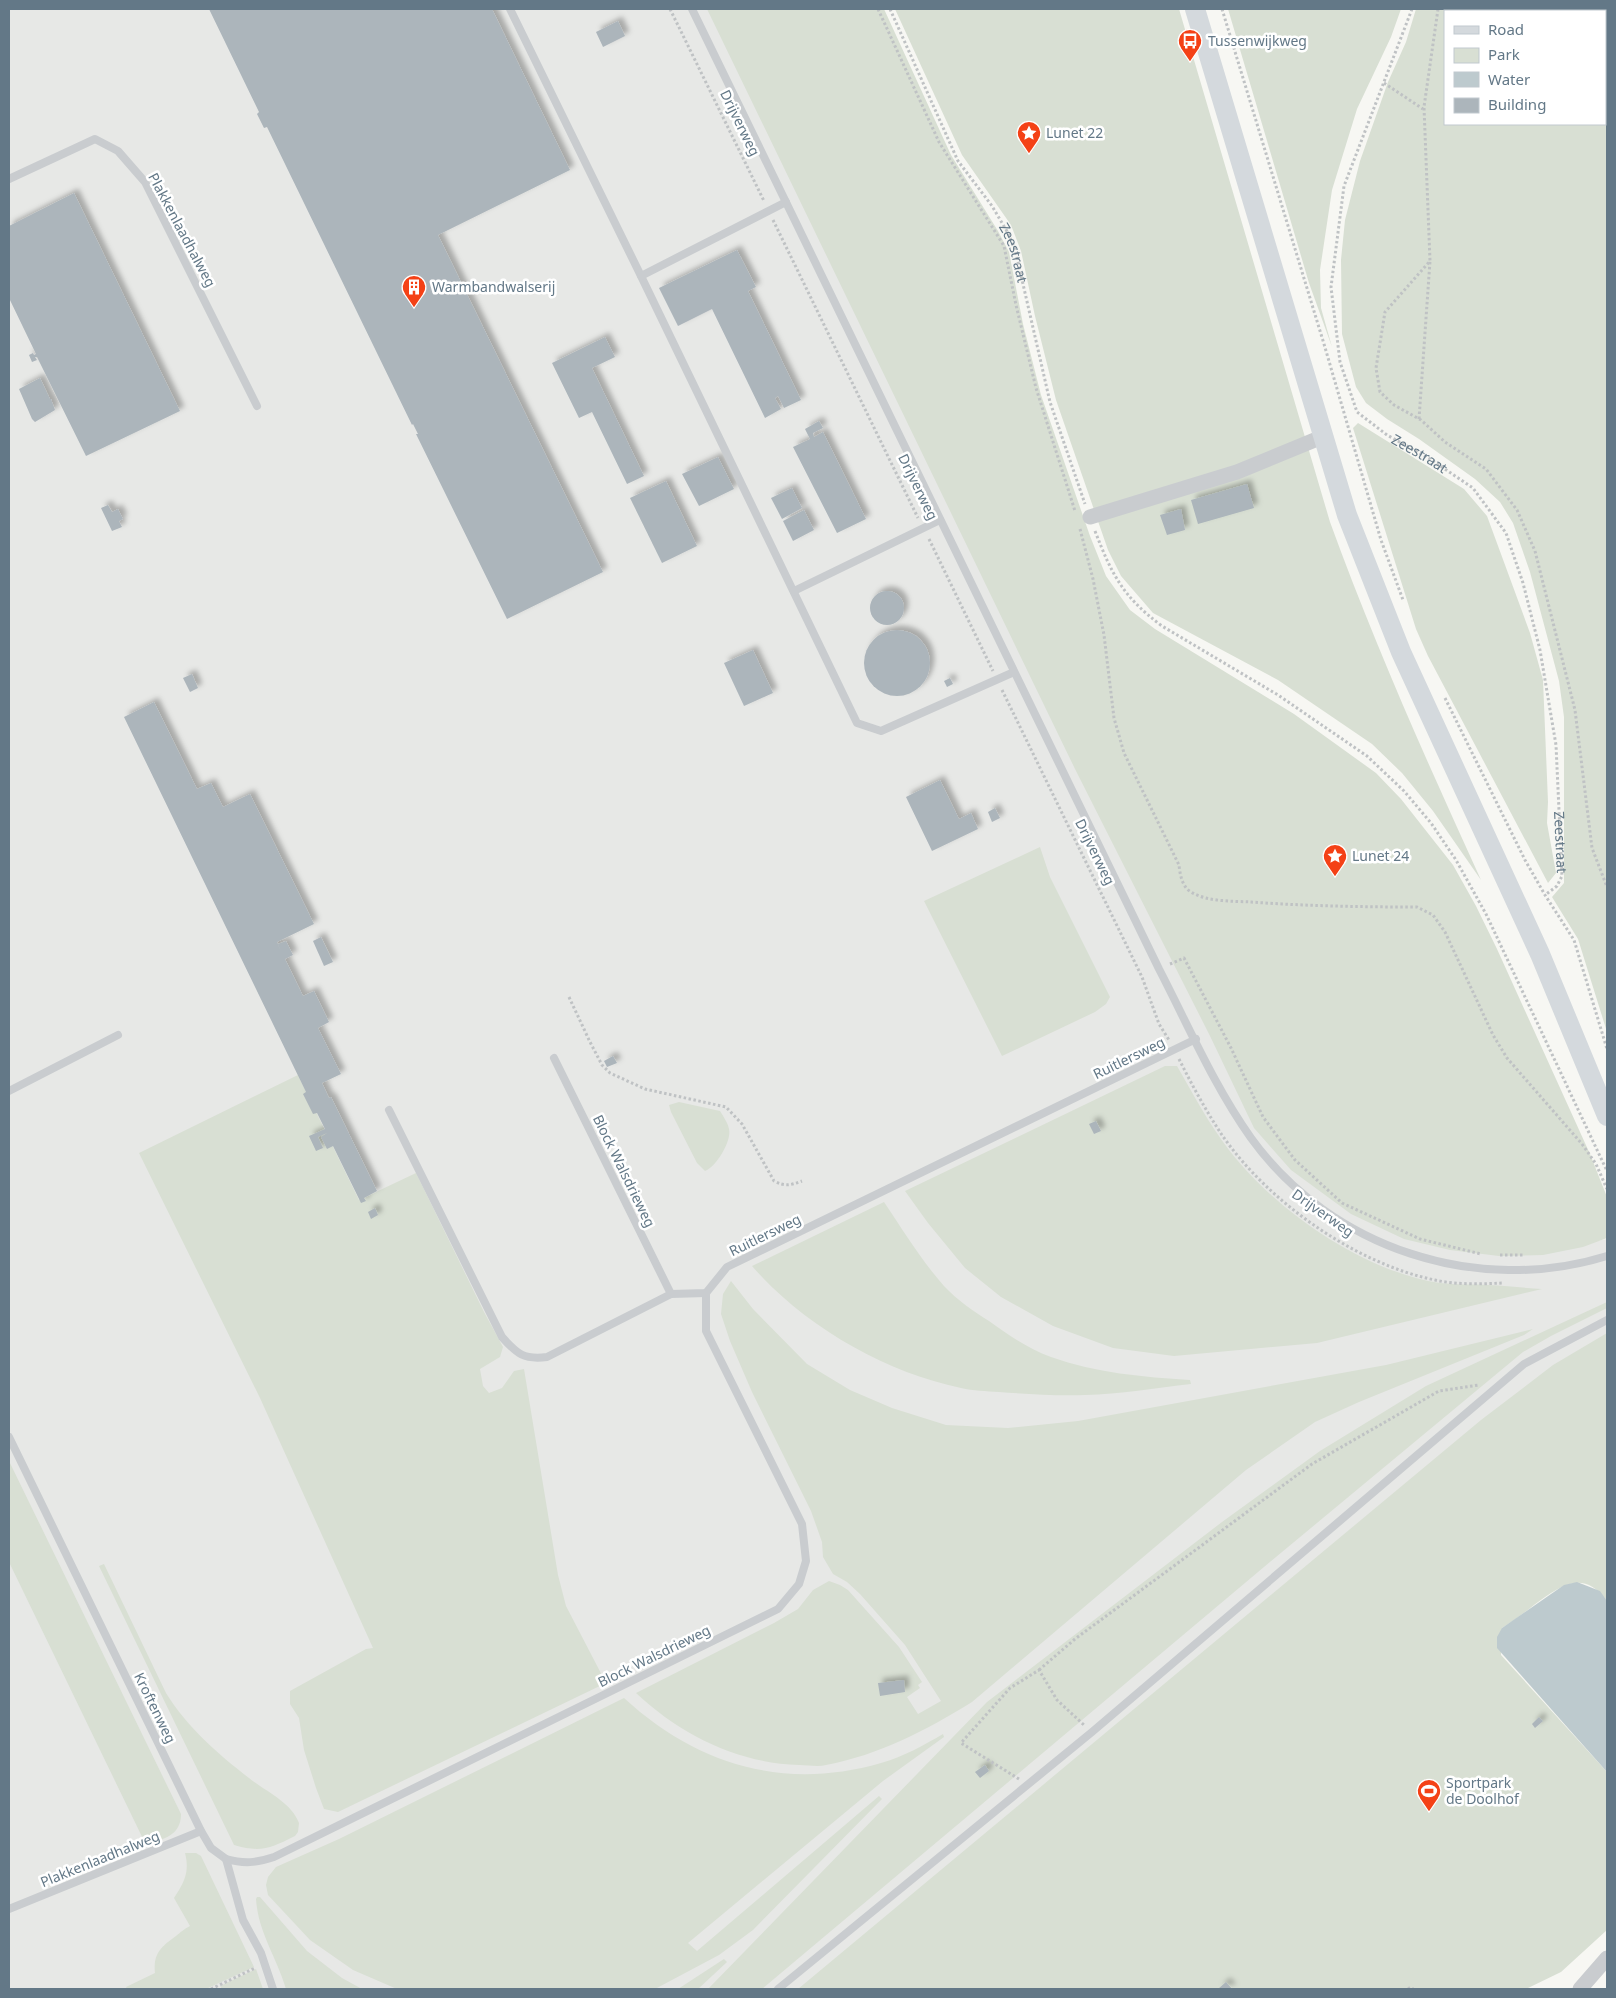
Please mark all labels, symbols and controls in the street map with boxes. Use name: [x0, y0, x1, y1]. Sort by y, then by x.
legend: [1444, 10, 1606, 125]
text: Road: [1488, 19, 1524, 39]
bus stop icon: Tussenwijkweg: [1177, 28, 1203, 62]
place label: Tussenwijkweg: [1208, 31, 1307, 50]
text: Park: [1488, 44, 1520, 64]
text: Water: [1488, 69, 1530, 89]
street label: Drijverweg: [716, 86, 765, 159]
text: Building: [1488, 94, 1546, 114]
place icon: Lunet 22: [1016, 120, 1042, 154]
place label: Lunet 22: [1046, 123, 1103, 142]
street label: Plakkenlaadhalweg: [144, 169, 221, 290]
street label: Zeestraat: [995, 219, 1032, 284]
building icon: Warmbandwalserij: [401, 274, 427, 308]
place label: Warmbandwalserij: [432, 277, 555, 296]
street label: Zeestraat: [1388, 429, 1451, 477]
street label: Drijverweg: [894, 450, 943, 523]
street label: Zeestraat: [1550, 811, 1572, 873]
street label: Drijverweg: [1071, 815, 1120, 888]
place icon: Lunet 24: [1322, 843, 1348, 877]
place label: Lunet 24: [1352, 846, 1409, 865]
street label: Ruitlersweg: [1090, 1032, 1168, 1083]
street label: Block Walsdrieweg: [589, 1111, 660, 1230]
street label: Drijverweg: [1289, 1184, 1358, 1241]
street label: Ruitlersweg: [726, 1209, 804, 1260]
street label: Block Walsdrieweg: [594, 1620, 713, 1691]
street label: Kroftenweg: [130, 1669, 181, 1746]
place label: Sportpark de Doolhof: [1446, 1773, 1520, 1808]
sports icon: Sportpark de Doolhof: [1416, 1778, 1442, 1812]
street label: Plakkenlaadhalweg: [37, 1826, 162, 1891]

